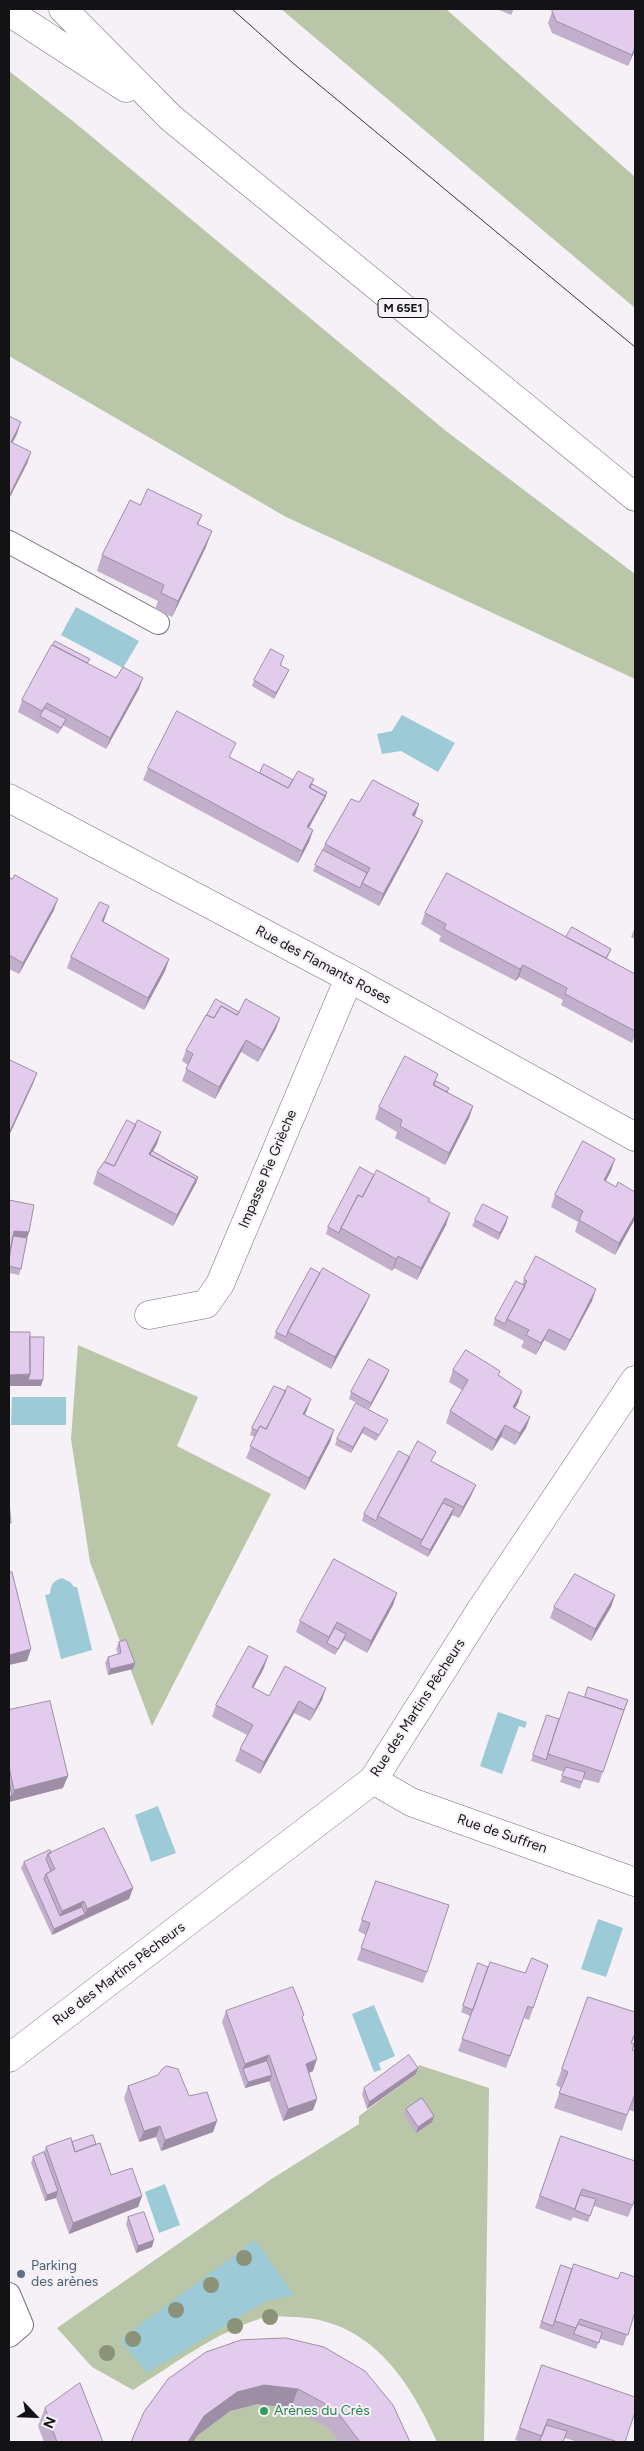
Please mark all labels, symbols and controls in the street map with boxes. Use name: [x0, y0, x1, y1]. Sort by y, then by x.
road number: M 65E1: [378, 298, 428, 318]
street label: Rue des Flamants Roses: [252, 922, 394, 1008]
street label: Impasse Pie Grièche: [235, 1107, 301, 1231]
street label: Rue des Martins Pêcheurs: [367, 1636, 469, 1780]
street label: Rue de Suffren: [455, 1811, 549, 1857]
street label: Rue des Martins Pêcheurs: [50, 1919, 188, 2029]
place label: Parking des arènes: [31, 2258, 98, 2290]
marker: Parking des arènes: [15, 2268, 27, 2280]
north arrow: [10, 2391, 60, 2441]
place label: Arènes du Crès: [274, 2403, 370, 2419]
marker: Arènes du Crès: [258, 2405, 270, 2417]
text: N: [39, 2414, 59, 2431]

